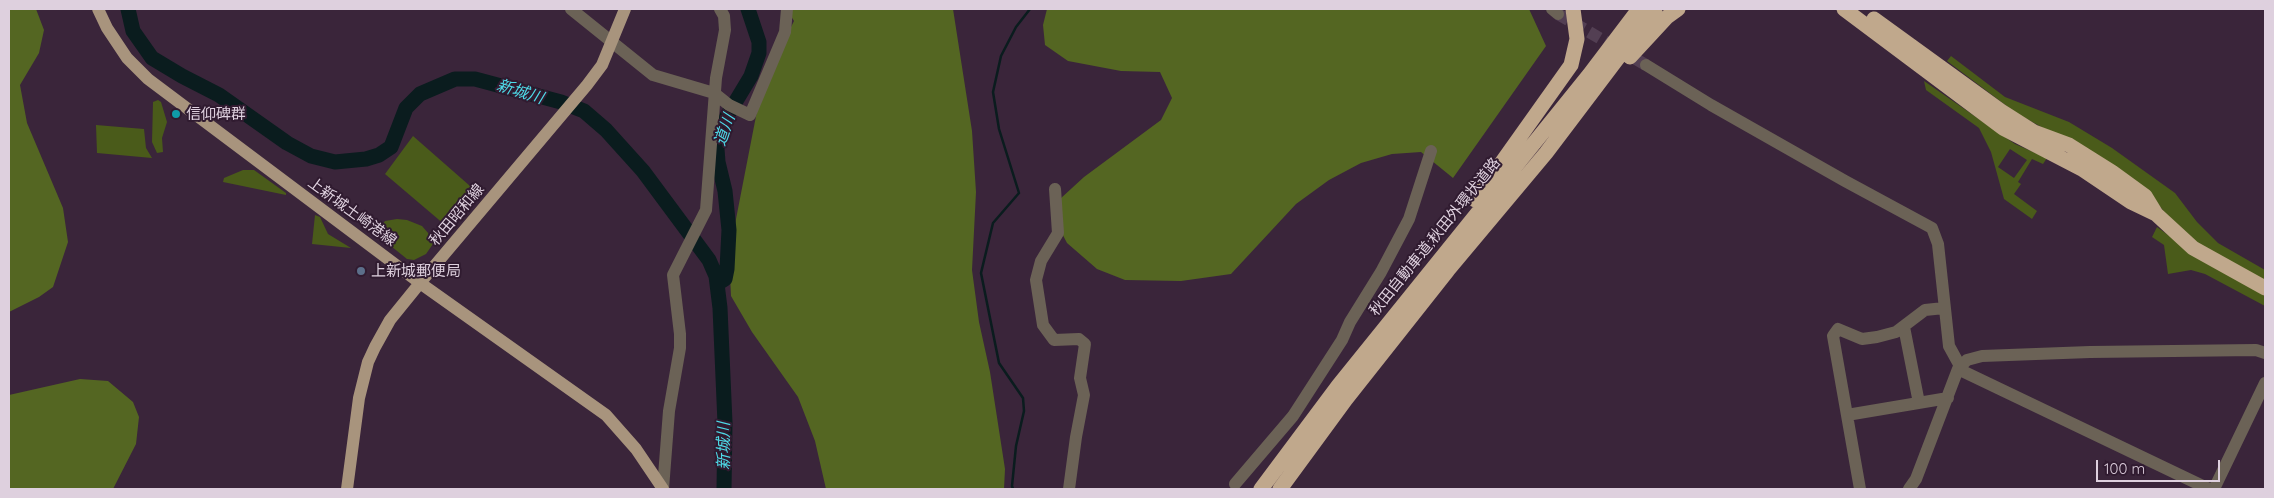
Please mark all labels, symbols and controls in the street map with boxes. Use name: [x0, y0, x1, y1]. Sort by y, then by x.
water label: 新城川: [494, 76, 546, 108]
place label: 信仰碑群: [186, 105, 246, 123]
marker: 信仰碑群: [170, 108, 182, 120]
water label: 道川: [711, 112, 739, 148]
street label: 秋田自動車道;秋田外環状道路: [1366, 154, 1504, 320]
street label: 上新城土崎港線: [304, 174, 400, 250]
street label: 秋田昭和線: [426, 180, 488, 250]
place label: 上新城郵便局: [371, 262, 461, 280]
marker: 上新城郵便局: [355, 265, 367, 277]
water label: 新城川: [714, 422, 734, 470]
scale bar: [2099, 450, 2223, 482]
text: 100 m: [2104, 459, 2145, 478]

